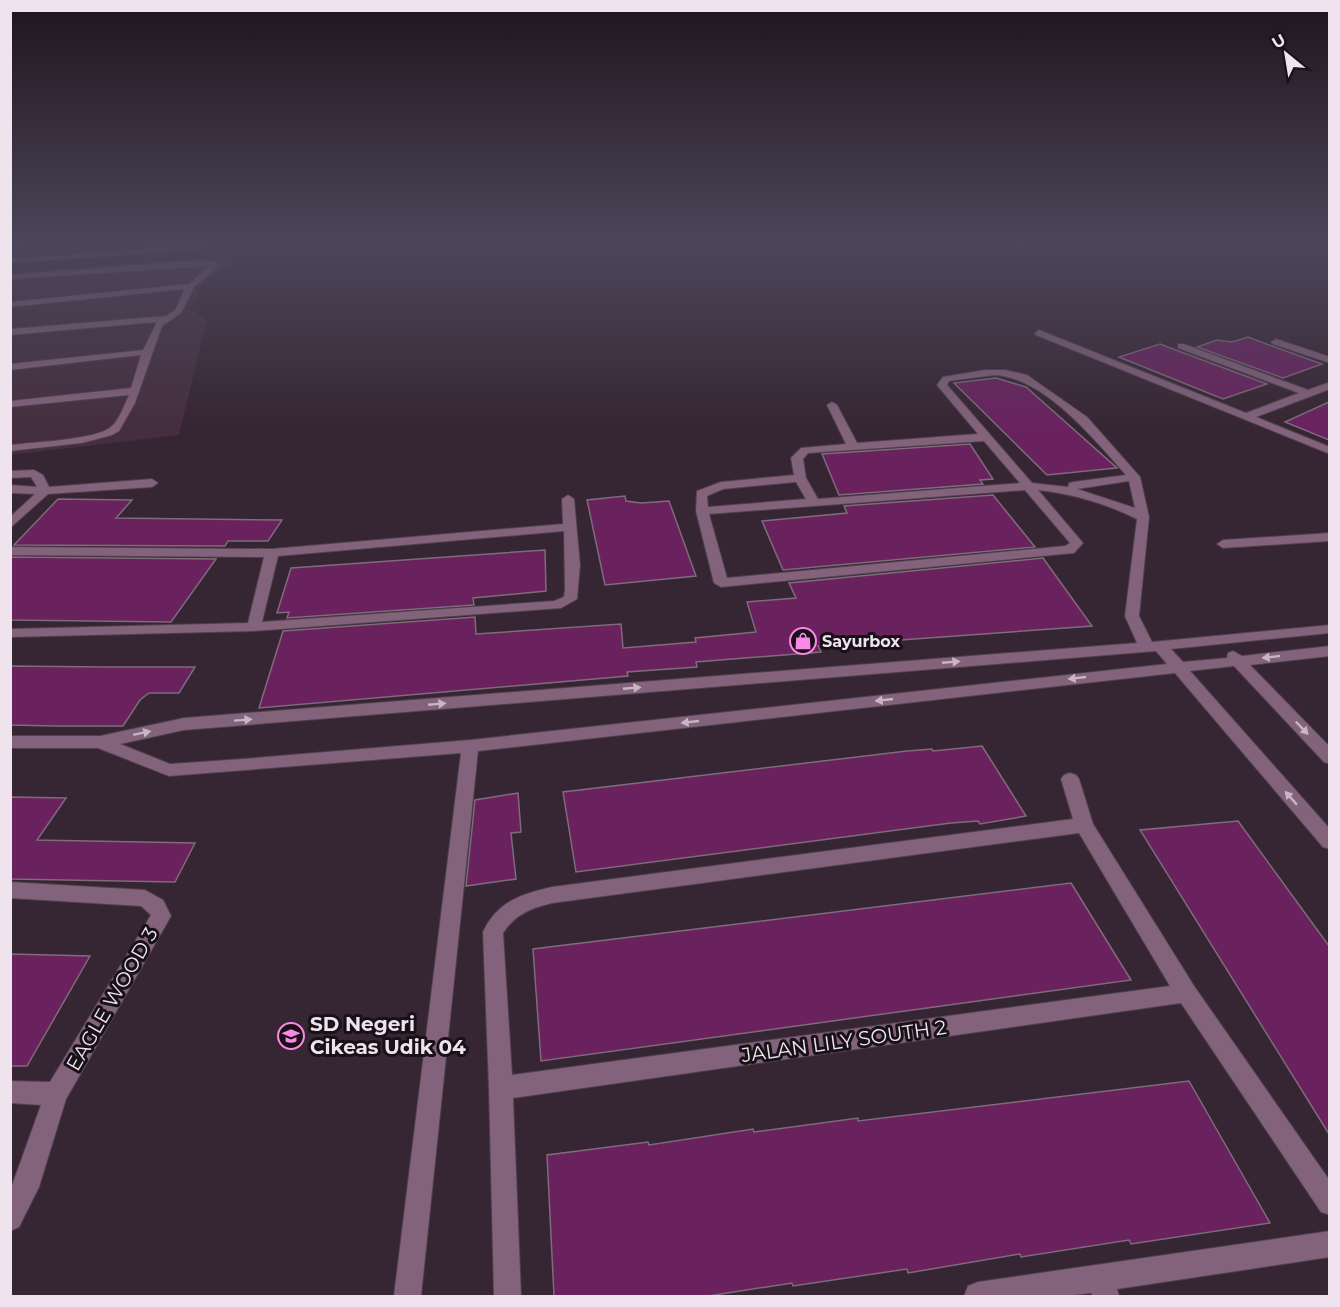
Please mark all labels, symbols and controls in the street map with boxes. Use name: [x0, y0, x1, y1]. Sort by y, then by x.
north arrow: [1256, 24, 1316, 84]
text: U: [1269, 30, 1289, 53]
shop icon: Sayurbox: [788, 626, 818, 656]
place label: Sayurbox: [822, 632, 901, 651]
one-way arrow: [1262, 652, 1281, 662]
one-way arrow: [942, 657, 961, 666]
one-way arrow: [1068, 673, 1087, 683]
one-way arrow: [622, 683, 641, 693]
one-way arrow: [874, 695, 893, 705]
one-way arrow: [428, 699, 447, 709]
one-way arrow: [233, 715, 252, 724]
one-way arrow: [680, 717, 699, 726]
one-way arrow: [1295, 721, 1309, 736]
one-way arrow: [133, 728, 152, 737]
one-way arrow: [1285, 791, 1298, 806]
street label: EAGLE WOOD 3: [61, 923, 163, 1075]
place label: SD Negeri Cikeas Udik 04: [310, 1012, 466, 1059]
street label: JALAN LILY SOUTH 2: [739, 1015, 948, 1067]
school or university icon: SD Negeri Cikeas Udik 04: [276, 1021, 306, 1051]

